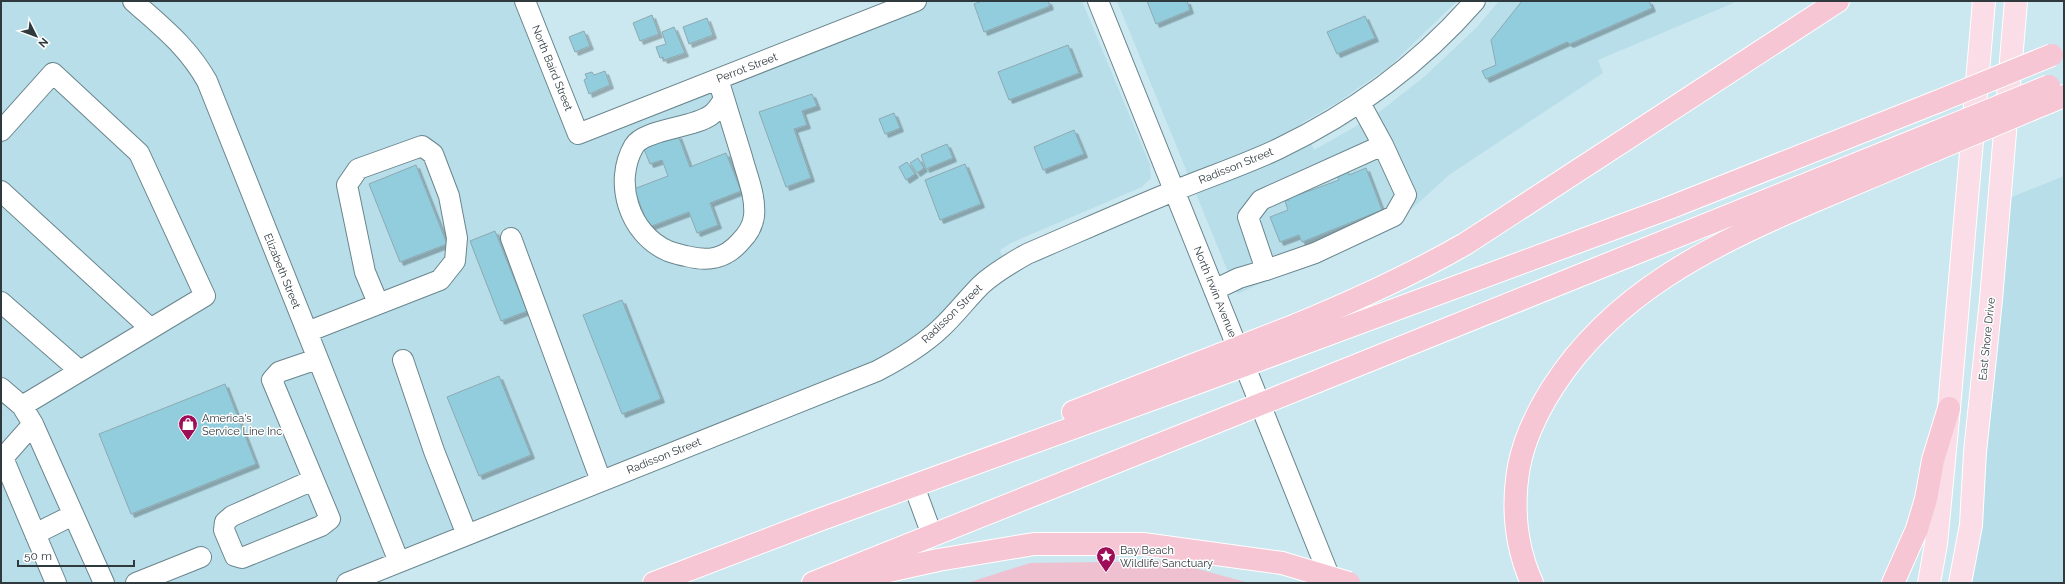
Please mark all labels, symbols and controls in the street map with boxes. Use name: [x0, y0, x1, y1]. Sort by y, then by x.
north arrow: [16, 16, 56, 56]
street label: North Baird Street: [529, 23, 575, 113]
text: N: [35, 35, 51, 50]
street label: Perrot Street: [715, 50, 780, 86]
street label: Radisson Street: [1197, 145, 1275, 187]
street label: Elizabeth Street: [261, 231, 303, 311]
street label: North Irwin Avenue: [1191, 245, 1239, 340]
street label: Radisson Street: [919, 282, 985, 346]
street label: East Shore Drive: [1976, 296, 1998, 381]
place label: America's Service Line Inc: [202, 412, 282, 438]
shop icon: America's Service Line Inc: [177, 413, 199, 441]
street label: Radisson Street: [625, 435, 703, 477]
scale bar: [18, 542, 134, 568]
place label: Bay Beach Wildlife Sanctuary: [1120, 544, 1213, 570]
place icon: Bay Beach Wildlife Sanctuary: [1095, 545, 1117, 573]
text: 50 m: [24, 549, 52, 563]

